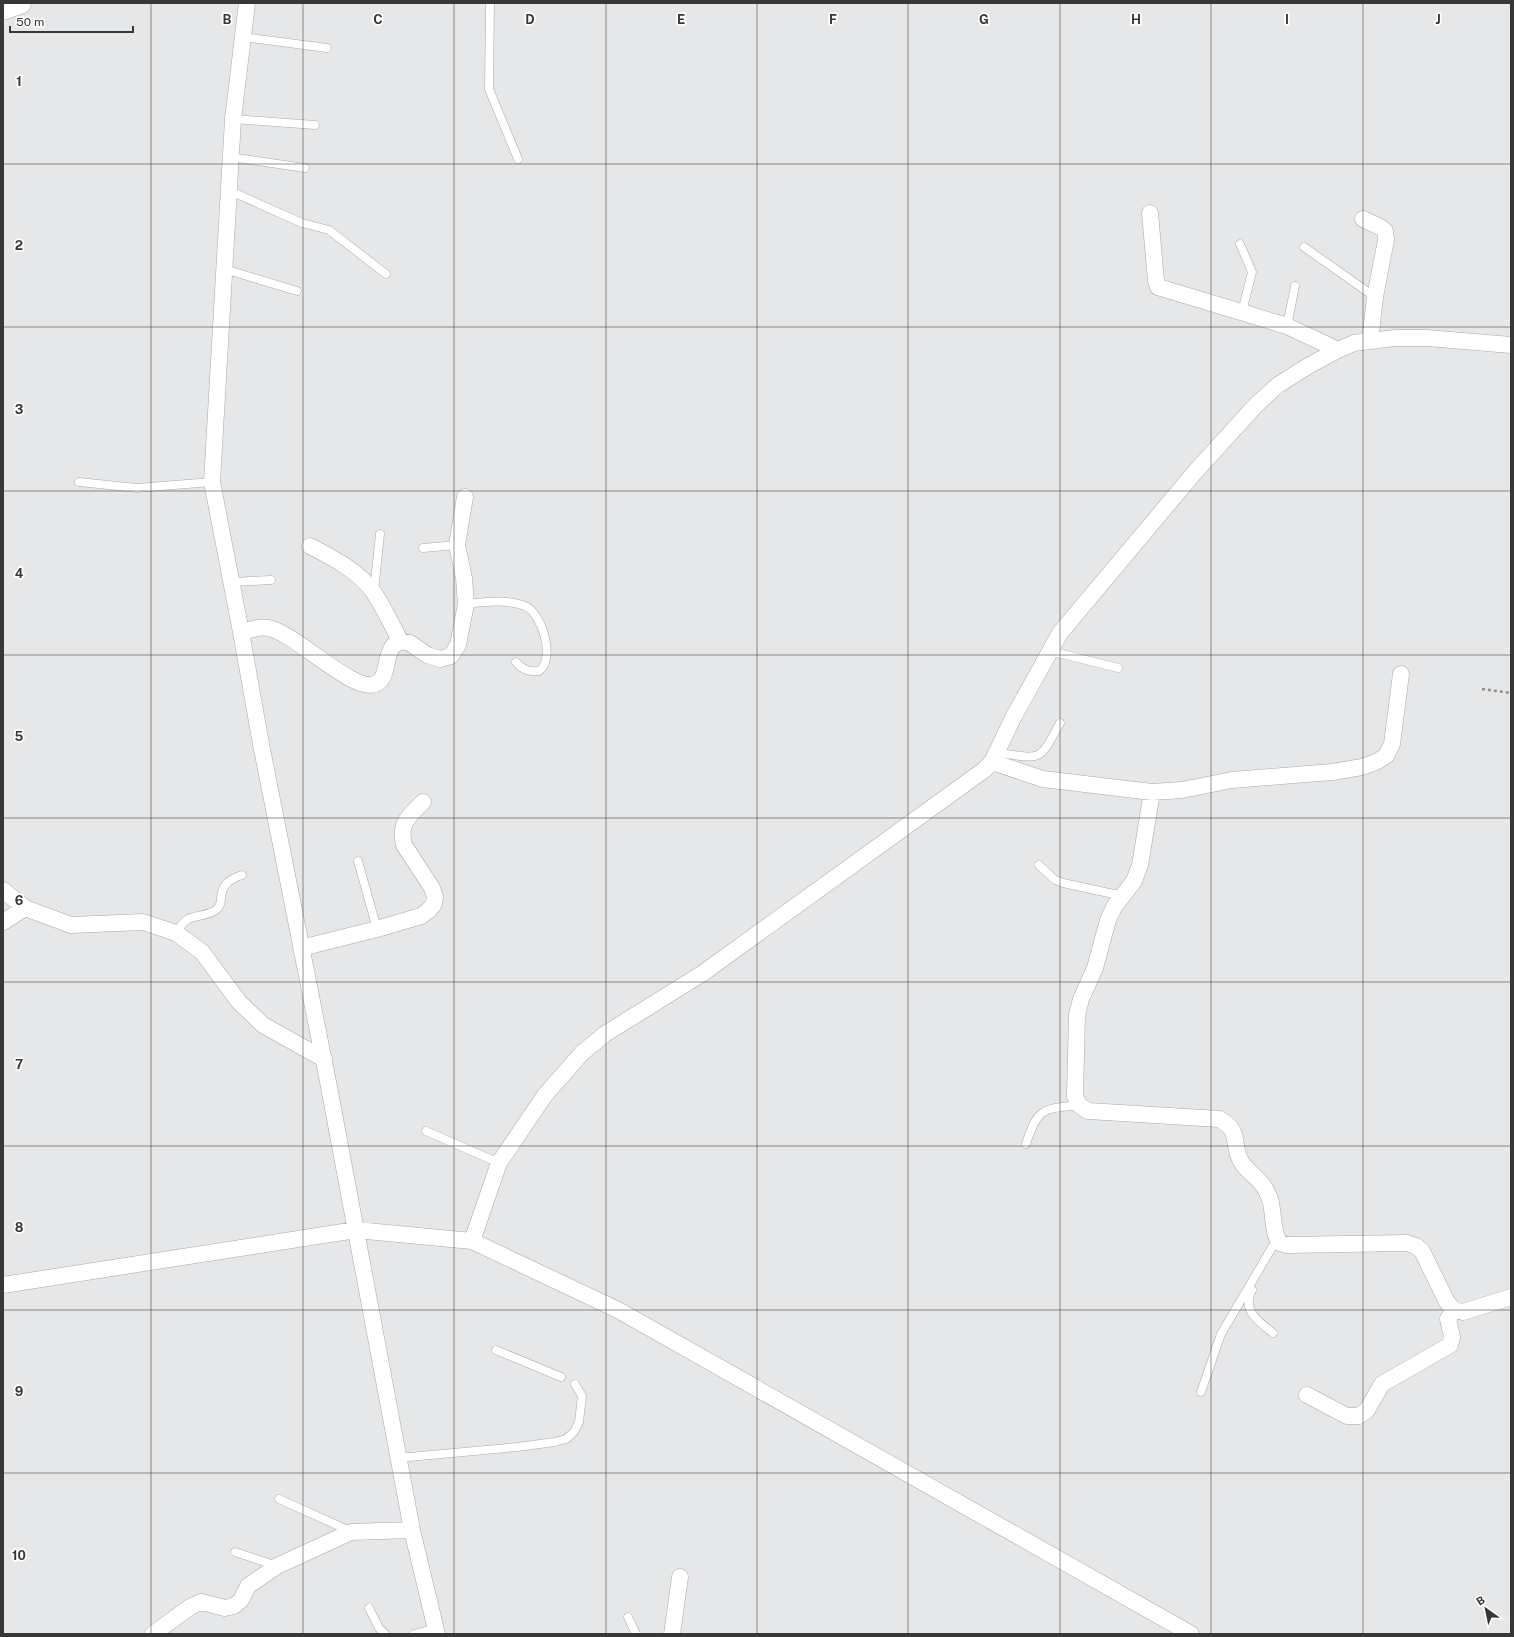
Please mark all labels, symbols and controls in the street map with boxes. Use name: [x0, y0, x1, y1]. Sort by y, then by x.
scale bar: [10, 8, 133, 34]
text: B: [223, 12, 232, 27]
text: C: [373, 12, 383, 27]
text: D: [525, 12, 535, 27]
text: E: [677, 12, 685, 27]
text: F: [829, 12, 837, 27]
text: G: [979, 12, 989, 27]
text: H: [1131, 12, 1141, 27]
text: I: [1285, 12, 1289, 27]
text: J: [1435, 12, 1441, 27]
text: 50 m: [16, 15, 44, 29]
text: 1: [16, 74, 22, 89]
text: 2: [15, 238, 23, 253]
text: 3: [15, 402, 24, 417]
text: 4: [15, 566, 24, 581]
text: 5: [15, 729, 24, 744]
text: 6: [15, 893, 24, 908]
text: 7: [15, 1057, 23, 1072]
text: 8: [15, 1220, 24, 1235]
text: 9: [15, 1384, 23, 1399]
text: 10: [12, 1548, 26, 1563]
north arrow: [1466, 1589, 1506, 1629]
text: B: [1474, 1593, 1487, 1608]

